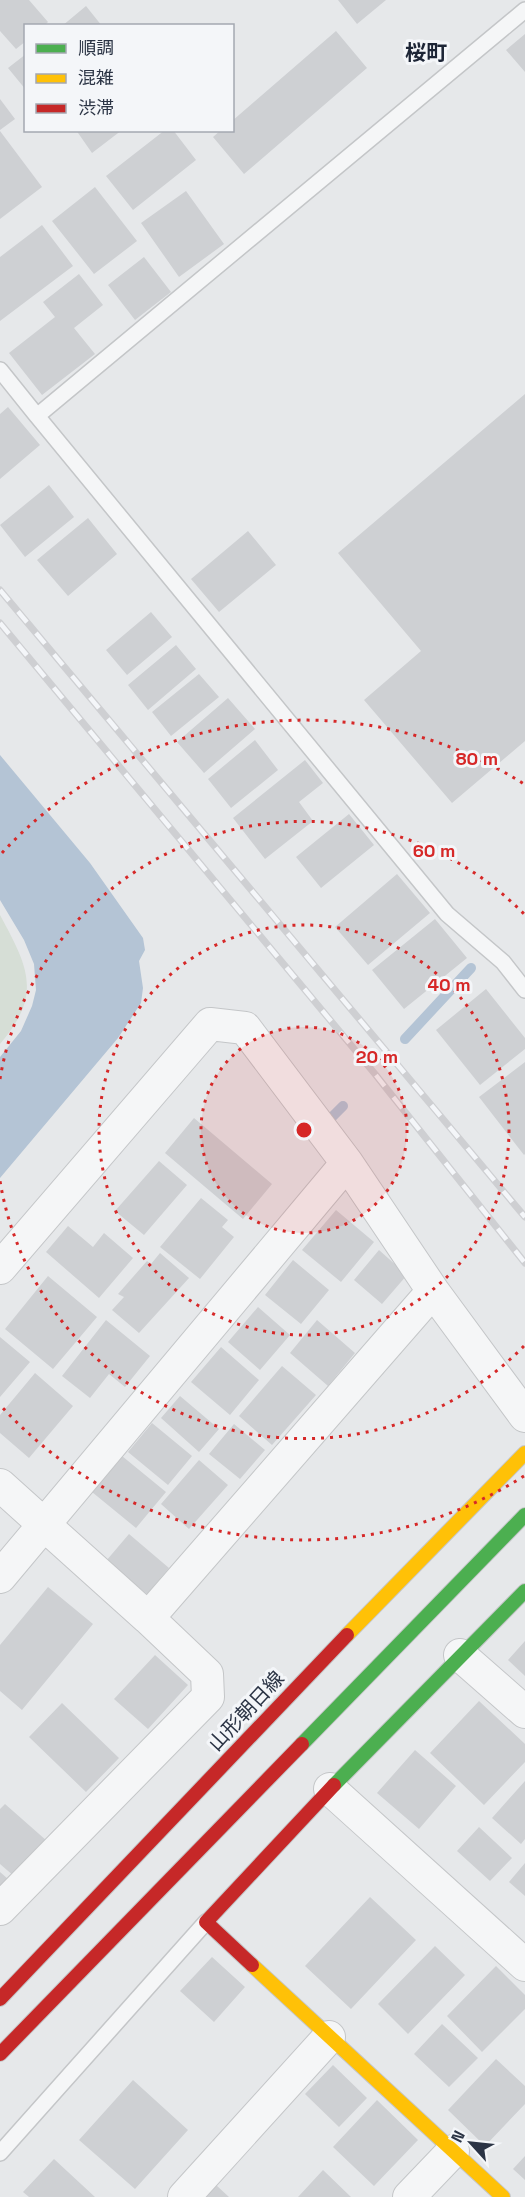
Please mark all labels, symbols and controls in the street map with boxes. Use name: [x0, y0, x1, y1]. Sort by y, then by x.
legend: [24, 24, 234, 132]
text: 順調: [78, 36, 114, 59]
district label: 桜町: [405, 39, 447, 66]
text: 混雑: [78, 66, 114, 89]
text: 渋滞: [78, 96, 114, 119]
text: 80 m: [456, 747, 498, 770]
text: 60 m: [413, 839, 455, 862]
text: 40 m: [427, 973, 471, 996]
text: 20 m: [356, 1045, 398, 1068]
centre of rings: [294, 1120, 314, 1140]
street label: 山形朝日線: [202, 1666, 290, 1756]
north arrow: [441, 2113, 501, 2173]
text: N: [446, 2127, 470, 2146]

